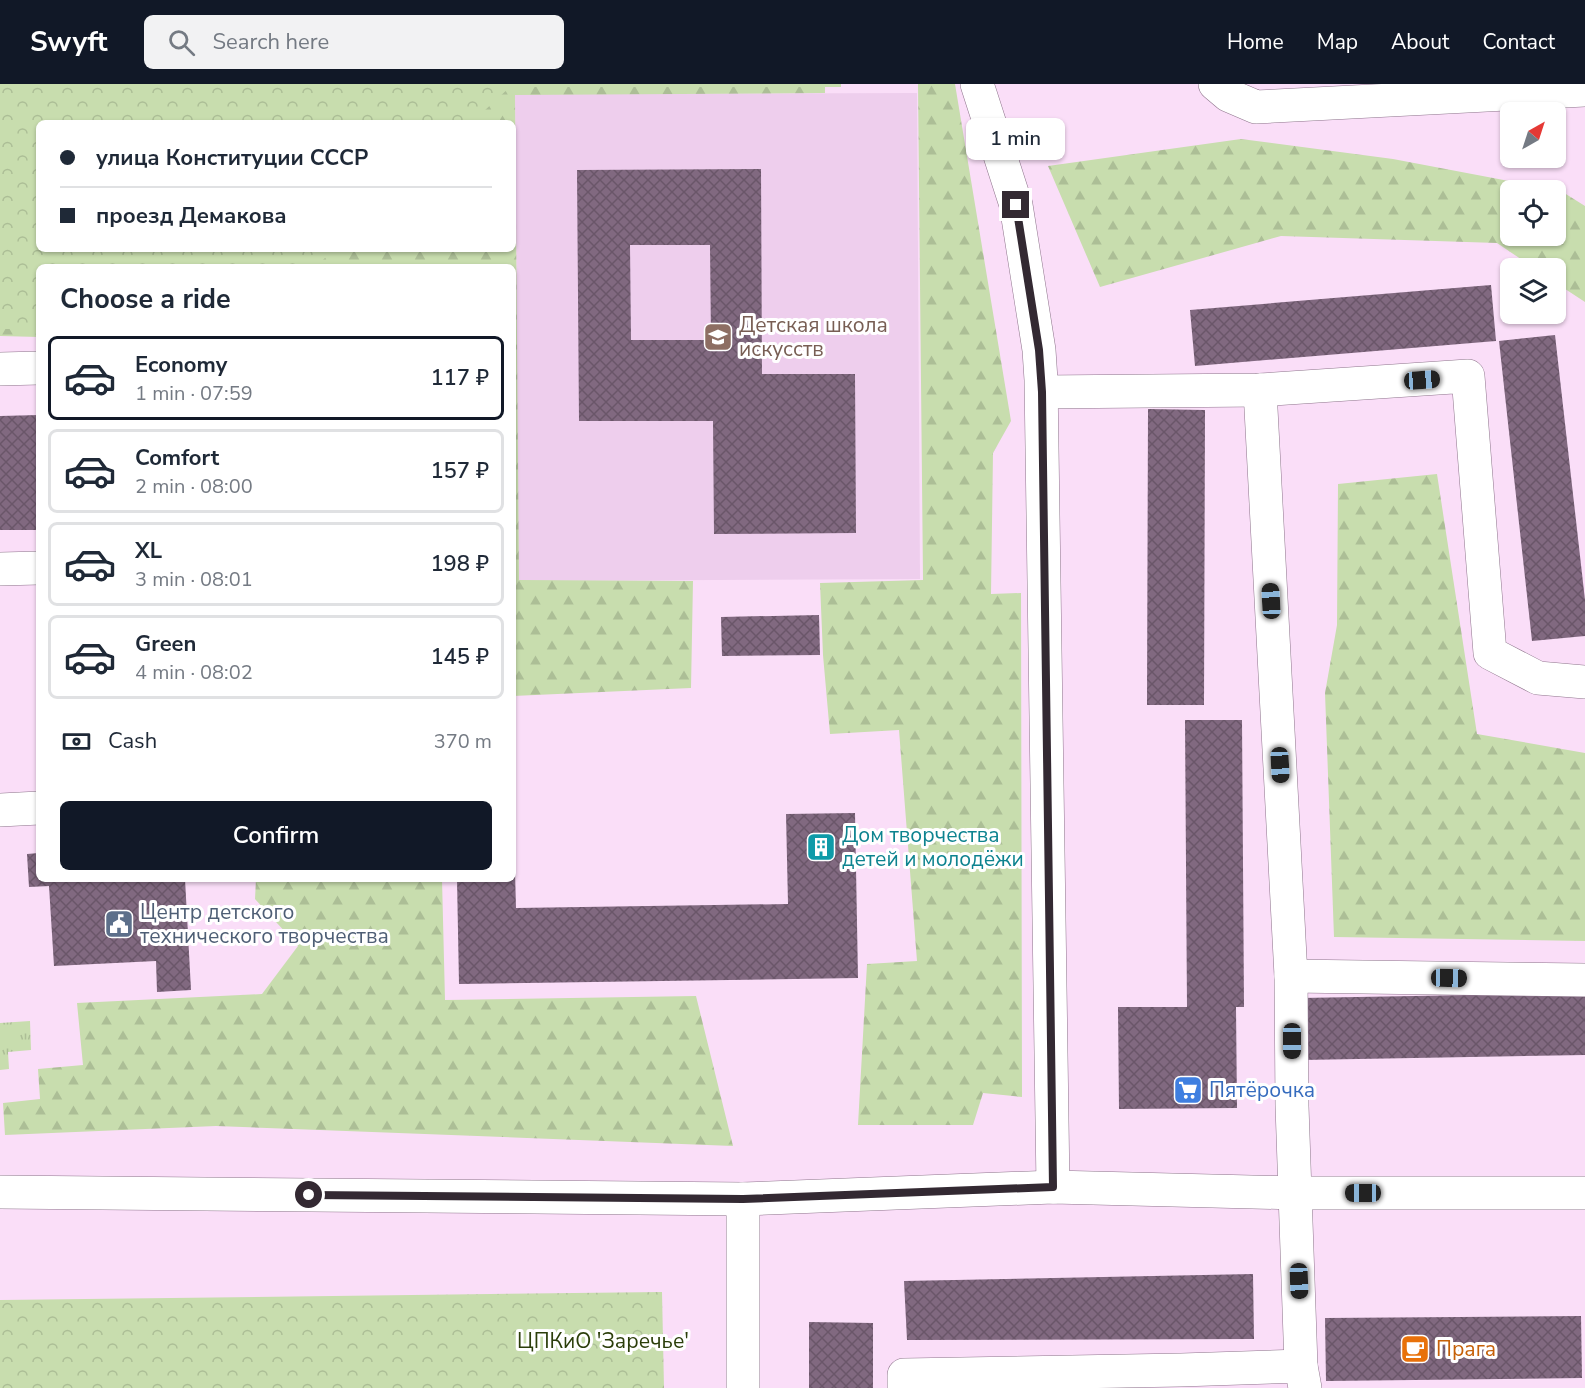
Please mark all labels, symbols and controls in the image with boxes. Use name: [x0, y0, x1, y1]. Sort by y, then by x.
search box: [144, 15, 564, 69]
text: Swyft: [30, 23, 108, 61]
icon: search: [165, 26, 198, 59]
text: Search here: [213, 27, 329, 57]
text: Home: [1227, 28, 1284, 56]
text: Map: [1317, 28, 1358, 56]
text: About: [1391, 28, 1449, 56]
text: Contact: [1482, 28, 1555, 56]
north arrow: [1500, 102, 1566, 168]
map controls: [1500, 102, 1566, 324]
callout: 1 min: [966, 118, 1066, 160]
text: 1 min: [990, 125, 1041, 152]
text: улица Конституции СССР: [96, 143, 368, 173]
button: locate: [1500, 180, 1566, 246]
route end: [1002, 191, 1029, 218]
text: проезд Демакова: [96, 201, 287, 231]
button: layers: [1500, 258, 1566, 324]
text: Choose a ride: [60, 281, 231, 318]
place label: Детская школа искусств: [739, 311, 888, 363]
school or university icon: Детская школа искусств: [702, 321, 734, 353]
text: Economy: [135, 350, 227, 380]
icon: car: [63, 351, 117, 405]
text: 117 ₽: [430, 363, 489, 393]
car: [1403, 370, 1441, 390]
text: 1 min · 07:59: [135, 380, 253, 407]
text: Comfort: [135, 443, 219, 473]
icon: car: [63, 444, 117, 498]
text: 157 ₽: [430, 456, 489, 486]
text: 2 min · 08:00: [135, 473, 253, 500]
text: XL: [135, 536, 162, 566]
icon: car: [63, 537, 117, 591]
text: 198 ₽: [430, 549, 489, 579]
text: 3 min · 08:01: [135, 566, 253, 593]
car: [1261, 583, 1281, 619]
text: Green: [135, 629, 196, 659]
icon: car: [63, 630, 117, 684]
text: 145 ₽: [430, 642, 489, 672]
text: 4 min · 08:02: [135, 659, 253, 686]
icon: cash: [60, 725, 93, 758]
text: Cash: [108, 726, 157, 756]
text: 370 m: [434, 728, 492, 755]
car: [1270, 747, 1290, 783]
button: Confirm: [60, 801, 492, 870]
place label: Дом творчества детей и молодёжи: [842, 821, 1024, 873]
building icon: Дом творчества детей и молодёжи: [805, 831, 837, 863]
place label: Центр детского технического творчества: [140, 898, 389, 950]
public building icon: Центр детского технического творчества: [103, 908, 135, 940]
car: [1431, 969, 1467, 987]
car: [1283, 1023, 1301, 1059]
supermarket icon: Пятёрочка: [1172, 1074, 1204, 1106]
place label: Пятёрочка: [1209, 1076, 1315, 1104]
route start: [295, 1181, 322, 1208]
car: [1345, 1184, 1381, 1202]
car: [1289, 1263, 1309, 1299]
park label: ЦПКиО 'Заречье': [517, 1327, 689, 1355]
cafe icon: Прага: [1399, 1333, 1431, 1365]
place label: Прага: [1436, 1335, 1496, 1363]

